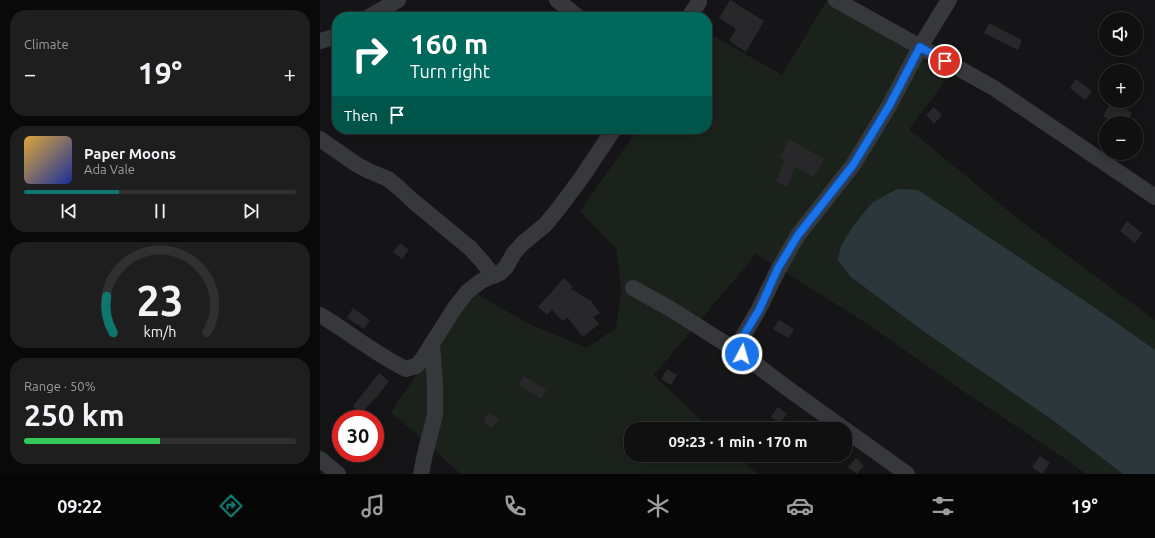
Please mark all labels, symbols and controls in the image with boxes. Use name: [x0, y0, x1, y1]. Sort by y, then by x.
map controls: [1099, 12, 1143, 160]
button: sound: [1099, 12, 1143, 56]
icon: right: [344, 28, 396, 80]
text: 160 m: [410, 28, 488, 59]
text: Climate: [24, 37, 69, 51]
pin: [928, 44, 962, 78]
icon: arrive: [934, 50, 956, 72]
text: 19°: [138, 56, 182, 90]
text: −: [24, 61, 36, 86]
text: +: [284, 61, 296, 86]
text: Turn right: [410, 61, 490, 81]
button: +: [1099, 64, 1143, 108]
icon: arrive: [386, 104, 408, 126]
text: Then: [344, 107, 378, 124]
button: −: [1099, 116, 1143, 160]
text: Paper Moons: [84, 145, 176, 162]
text: Ada Vale: [84, 162, 135, 176]
icon: previous: [58, 200, 80, 222]
icon: pause: [149, 200, 171, 222]
icon: next: [240, 200, 262, 222]
text: 23: [137, 277, 183, 324]
text: km/h: [144, 324, 176, 340]
position arrow: [721, 333, 763, 375]
text: Range · 50%: [24, 379, 96, 393]
text: 250 km: [24, 398, 125, 432]
speed limit sign: 30: [332, 410, 384, 462]
text: 09:23 · 1 min · 170 m: [669, 433, 807, 450]
icon: directions: [217, 492, 245, 520]
icon: music: [359, 492, 387, 520]
icon: phone: [501, 492, 529, 520]
icon: climate: [644, 492, 672, 520]
icon: car: [786, 492, 814, 520]
icon: filters: [929, 492, 957, 520]
text: 09:22: [57, 496, 102, 516]
text: 19°: [1071, 496, 1098, 516]

